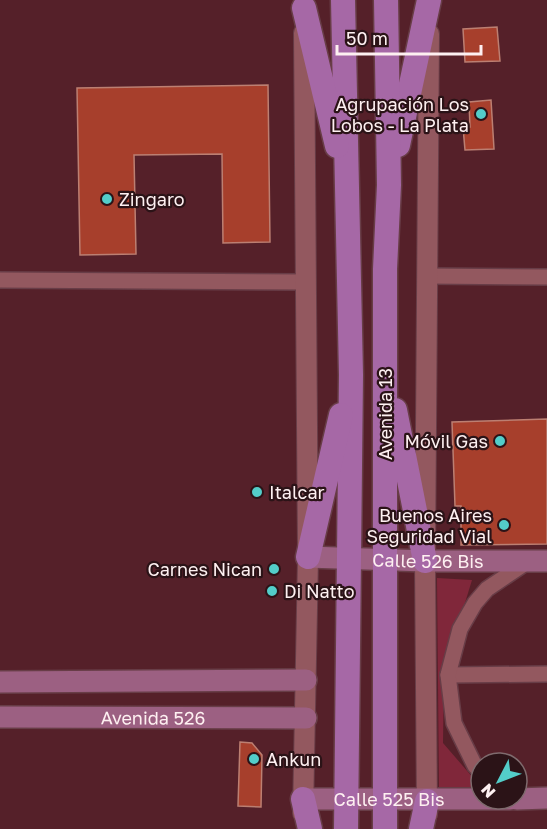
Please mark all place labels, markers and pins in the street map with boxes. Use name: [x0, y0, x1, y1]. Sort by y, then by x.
place label: Agrupación Los Lobos - La Plata: [331, 93, 469, 136]
marker: Agrupación Los Lobos - La Plata: [474, 107, 488, 121]
place label: Zingaro: [119, 188, 185, 210]
marker: Zingaro: [100, 192, 114, 206]
place label: Móvil Gas: [405, 430, 488, 452]
marker: Móvil Gas: [493, 434, 507, 448]
place label: Italcar: [269, 481, 325, 503]
marker: Italcar: [250, 485, 264, 499]
place label: Buenos Aires Seguridad Vial: [367, 504, 492, 547]
marker: Buenos Aires Seguridad Vial: [497, 518, 511, 532]
place label: Carnes Nican: [147, 558, 262, 580]
marker: Carnes Nican: [267, 562, 281, 576]
place label: Di Natto: [284, 580, 355, 602]
marker: Di Natto: [265, 584, 279, 598]
place label: Ankun: [266, 748, 321, 770]
marker: Ankun: [247, 752, 261, 766]

